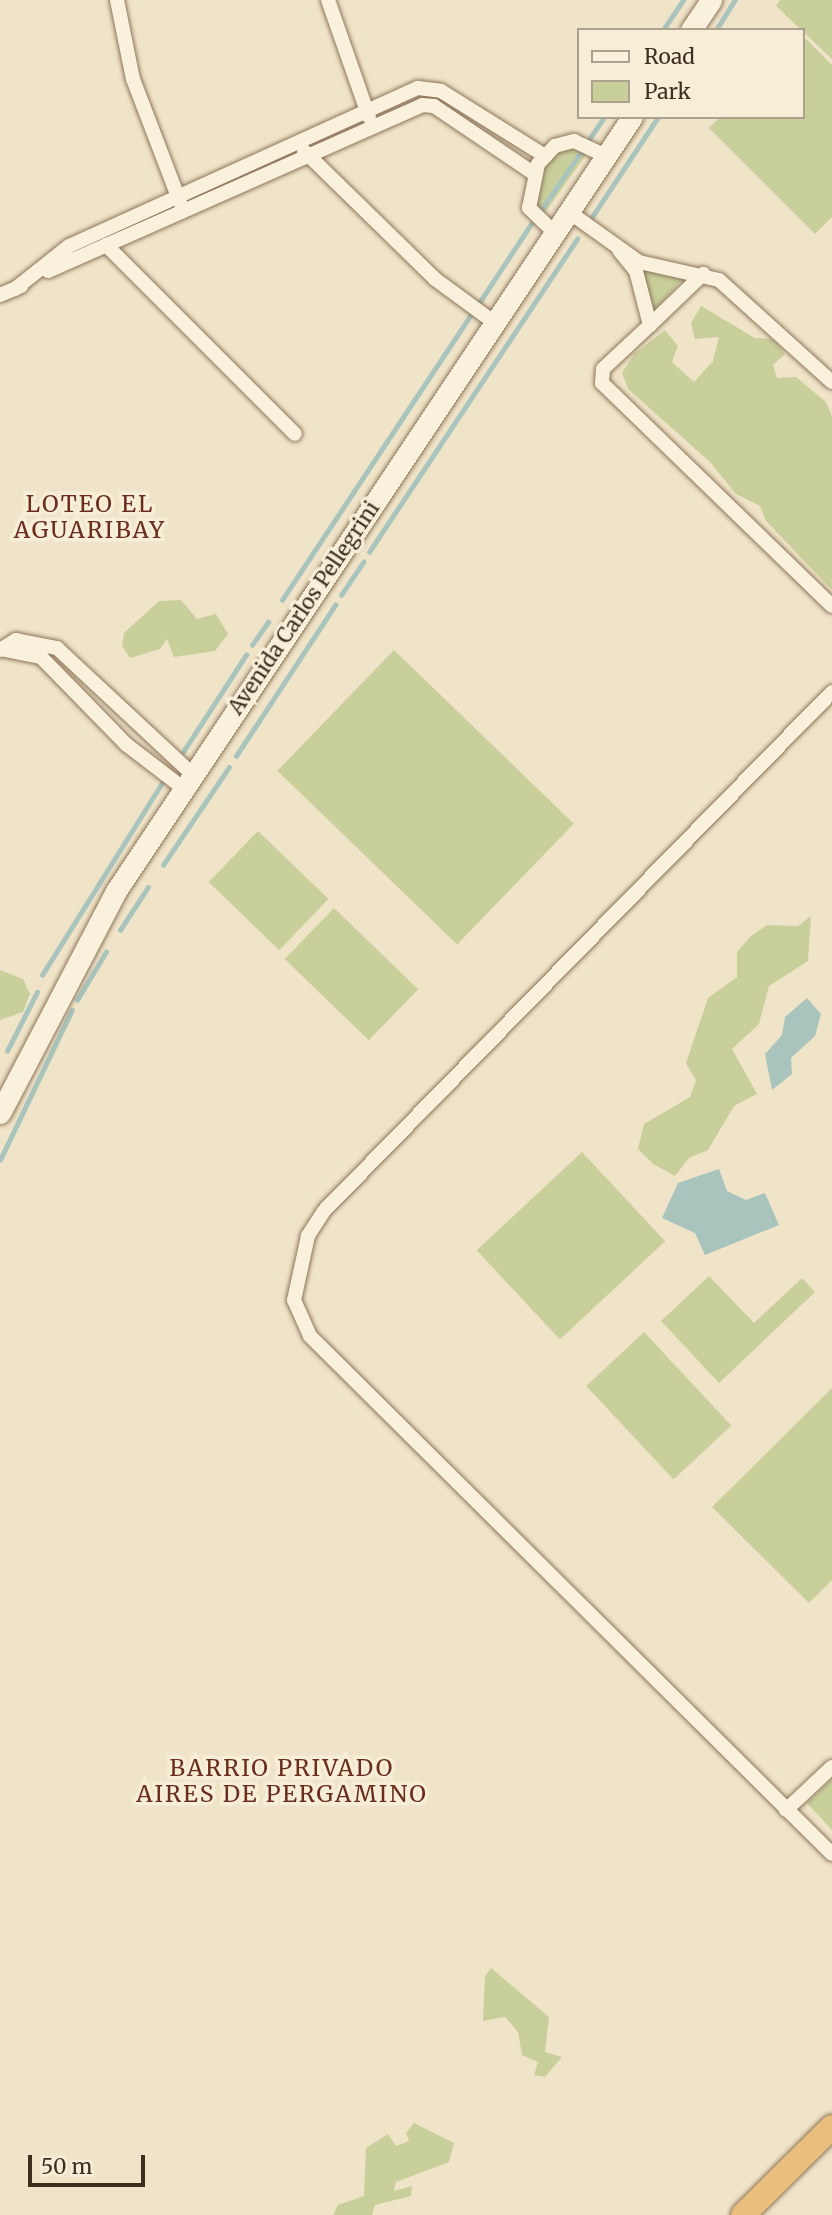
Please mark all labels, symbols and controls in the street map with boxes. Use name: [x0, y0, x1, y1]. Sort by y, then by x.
legend: [576, 28, 804, 119]
text: Road: [644, 43, 695, 70]
text: Park: [644, 78, 691, 105]
district label: LOTEO EL AGUARIBAY: [15, 490, 165, 544]
street label: Avenida Carlos Pellegrini: [223, 497, 385, 719]
district label: BARRIO PRIVADO AIRES DE PERGAMINO: [138, 1754, 426, 1808]
scale bar: [32, 2142, 149, 2186]
text: 50 m: [41, 2153, 92, 2180]

